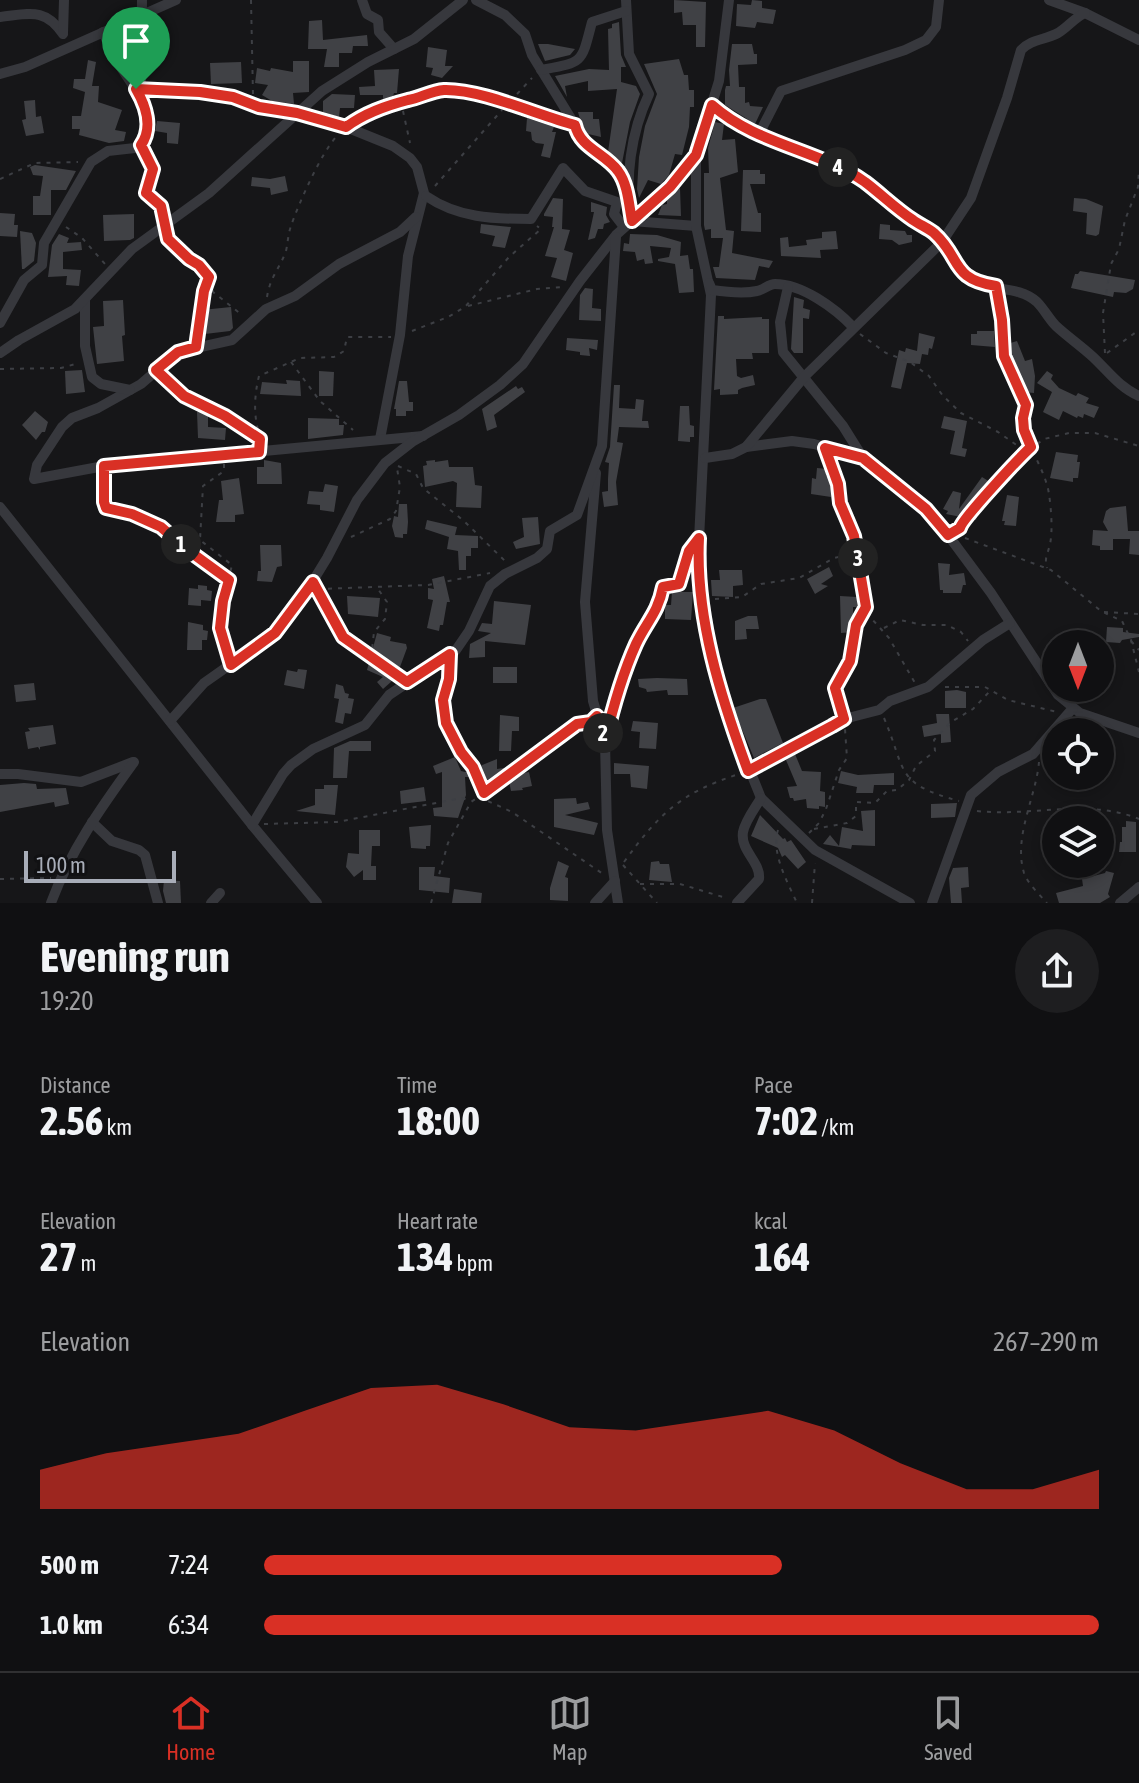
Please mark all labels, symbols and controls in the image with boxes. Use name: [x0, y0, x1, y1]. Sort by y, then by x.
pin: [102, 7, 170, 89]
icon: arrive: [114, 19, 158, 63]
pin: 4: [818, 147, 858, 187]
text: 4: [833, 154, 843, 180]
pin: 1: [161, 524, 201, 564]
text: 1: [176, 531, 186, 557]
pin: 3: [838, 538, 878, 578]
text: 3: [853, 545, 863, 571]
north arrow: [1042, 630, 1114, 702]
map controls: [1042, 630, 1114, 878]
pin: 2: [583, 713, 623, 753]
button: locate: [1042, 718, 1114, 790]
text: 2: [598, 720, 608, 746]
button: layers: [1042, 806, 1114, 878]
scale bar: [24, 847, 176, 883]
text: 100 m: [36, 852, 86, 878]
button: share: [1015, 929, 1099, 1013]
text: Evening run: [40, 931, 230, 981]
text: 19:20: [40, 986, 94, 1016]
text: Distance: [40, 1072, 111, 1098]
text: Time: [397, 1072, 437, 1098]
text: Pace: [754, 1072, 793, 1098]
text: 2.56: [40, 1098, 104, 1143]
text: 18:00: [397, 1098, 480, 1143]
text: 7:02: [754, 1098, 818, 1143]
text: km: [104, 1114, 132, 1140]
text: /km: [818, 1114, 854, 1140]
text: Elevation: [40, 1208, 116, 1234]
text: Heart rate: [397, 1208, 478, 1234]
text: kcal: [754, 1208, 787, 1234]
text: 27: [40, 1234, 78, 1279]
text: 134: [397, 1234, 453, 1279]
text: 164: [754, 1234, 810, 1279]
text: m: [78, 1250, 96, 1276]
text: bpm: [453, 1250, 493, 1276]
text: Elevation: [40, 1327, 130, 1357]
text: 267–290 m: [993, 1327, 1099, 1357]
text: 500 m: [40, 1550, 99, 1580]
text: 7:24: [168, 1550, 209, 1580]
text: 1.0 km: [40, 1610, 103, 1640]
text: 6:34: [168, 1610, 209, 1640]
tab: Home: [166, 1691, 215, 1765]
tab: Map: [548, 1691, 592, 1765]
tab: Saved: [924, 1691, 973, 1765]

